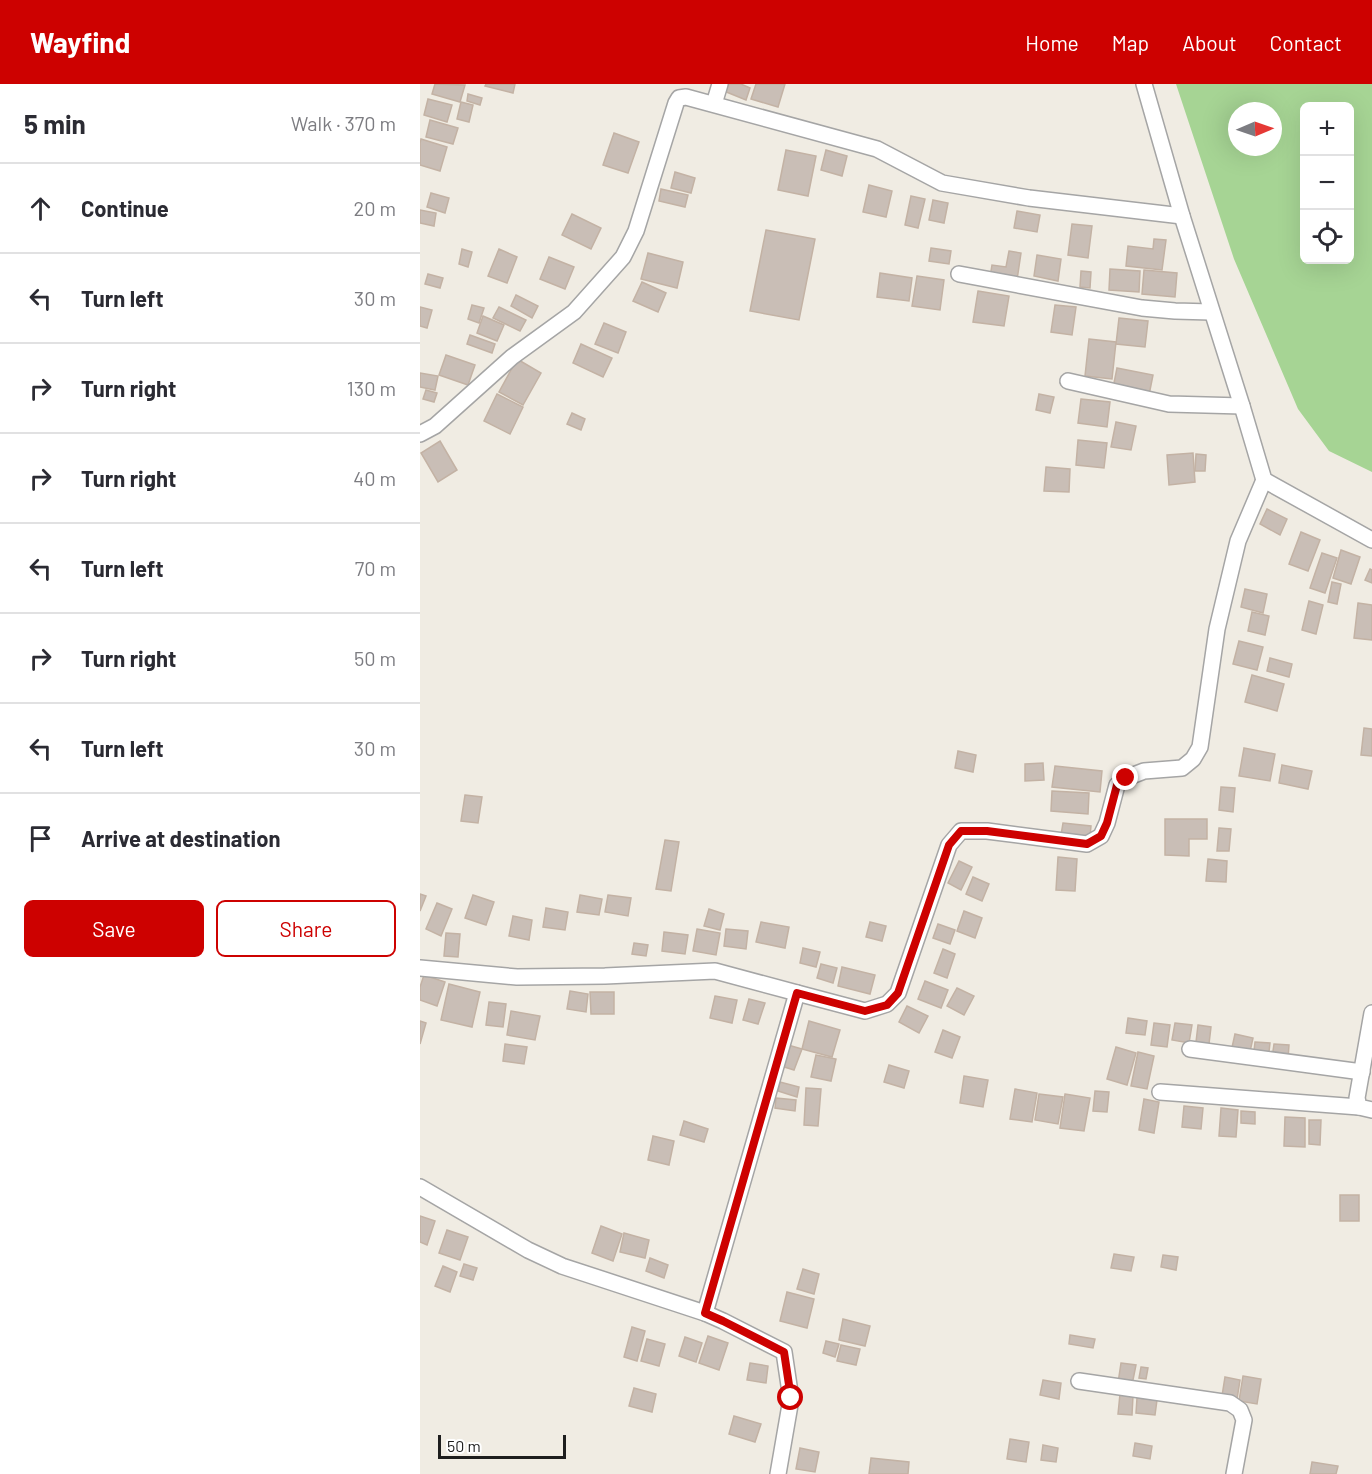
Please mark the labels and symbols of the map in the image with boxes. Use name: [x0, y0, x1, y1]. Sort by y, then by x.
north arrow: [1228, 102, 1282, 156]
route end: [1112, 764, 1138, 790]
route start: [777, 1384, 803, 1410]
scale bar: [438, 1432, 566, 1460]

